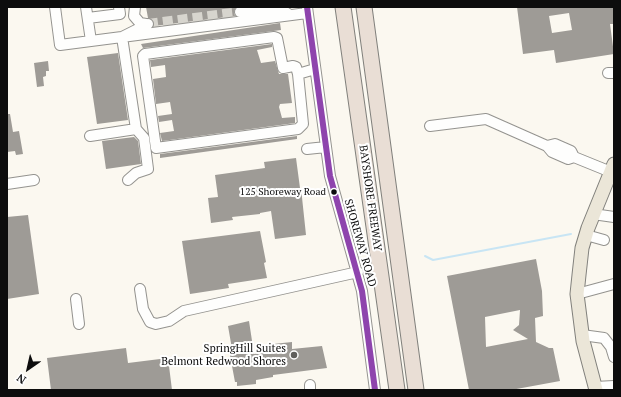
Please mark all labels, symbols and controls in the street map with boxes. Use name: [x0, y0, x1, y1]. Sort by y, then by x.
street label: BAYSHORE FREEWAY: [356, 144, 384, 252]
place label: 125 Shoreway Road: [240, 186, 326, 198]
marker: 125 Shoreway Road: [329, 187, 339, 197]
street label: SHOREWAY ROAD: [341, 198, 379, 288]
place label: SpringHill Suites Belmont Redwood Shores: [161, 342, 286, 368]
north arrow: [8, 349, 48, 389]
marker: SpringHill Suites Belmont Redwood Shores: [289, 350, 299, 360]
text: N: [14, 371, 29, 387]

